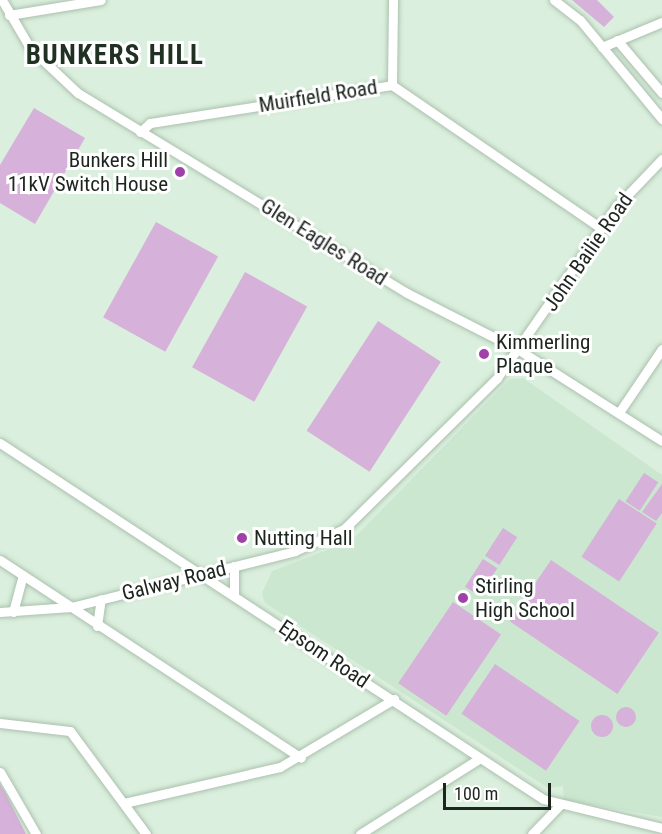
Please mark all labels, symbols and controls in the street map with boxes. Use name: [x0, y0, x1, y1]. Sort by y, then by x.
district label: BUNKERS HILL: [26, 40, 204, 72]
street label: Muirfield Road: [257, 74, 379, 118]
place label: Bunkers Hill 11kV Switch House: [8, 147, 168, 197]
marker: Bunkers Hill 11kV Switch House: [173, 165, 187, 179]
street label: John Bailie Road: [538, 188, 638, 316]
street label: Glen Eagles Road: [256, 193, 392, 291]
place label: Kimmerling Plaque: [496, 329, 590, 379]
marker: Kimmerling Plaque: [477, 347, 491, 361]
place label: Nutting Hall: [254, 525, 352, 551]
marker: Nutting Hall: [235, 531, 249, 545]
street label: Galway Road: [119, 556, 229, 606]
place label: Stirling High School: [475, 573, 575, 623]
marker: Stirling High School: [456, 591, 470, 605]
street label: Epsom Road: [274, 615, 374, 693]
scale bar: [446, 771, 554, 809]
text: 100 m: [454, 783, 498, 804]

